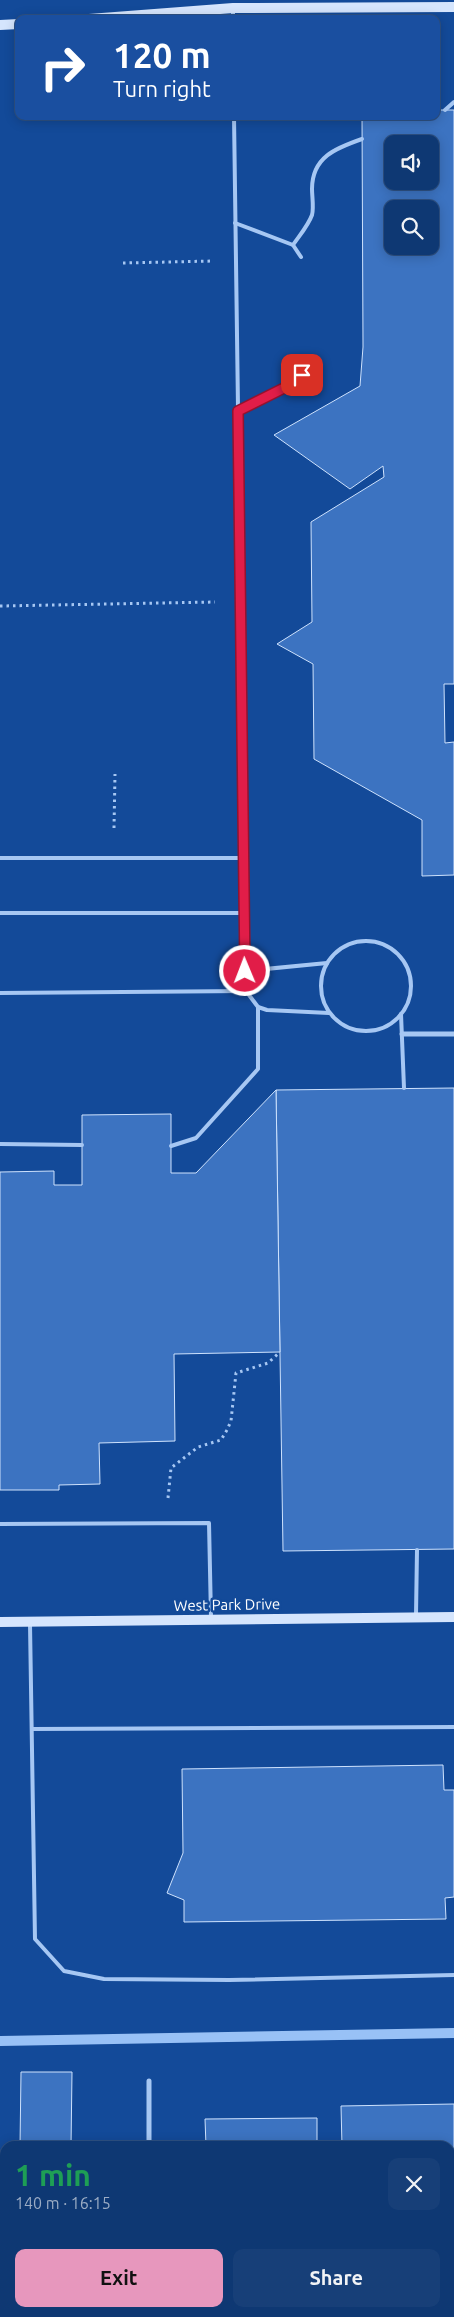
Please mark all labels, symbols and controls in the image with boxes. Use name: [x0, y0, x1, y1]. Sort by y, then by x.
icon: right: [30, 35, 95, 100]
text: 120 m: [113, 35, 211, 75]
text: Turn right: [113, 76, 211, 101]
map controls: [384, 135, 439, 255]
button: sound: [384, 135, 439, 190]
button: search: [384, 200, 439, 255]
pin: [281, 354, 323, 396]
icon: arrive: [288, 361, 316, 389]
position arrow: [218, 944, 270, 996]
street label: West Park Drive: [174, 1595, 280, 1614]
text: 1 min: [15, 2158, 91, 2192]
button: close: [388, 2158, 440, 2210]
text: 140 m · 16:15: [15, 2194, 111, 2212]
button: Exit: [15, 2249, 223, 2307]
button: Share: [233, 2249, 440, 2307]

